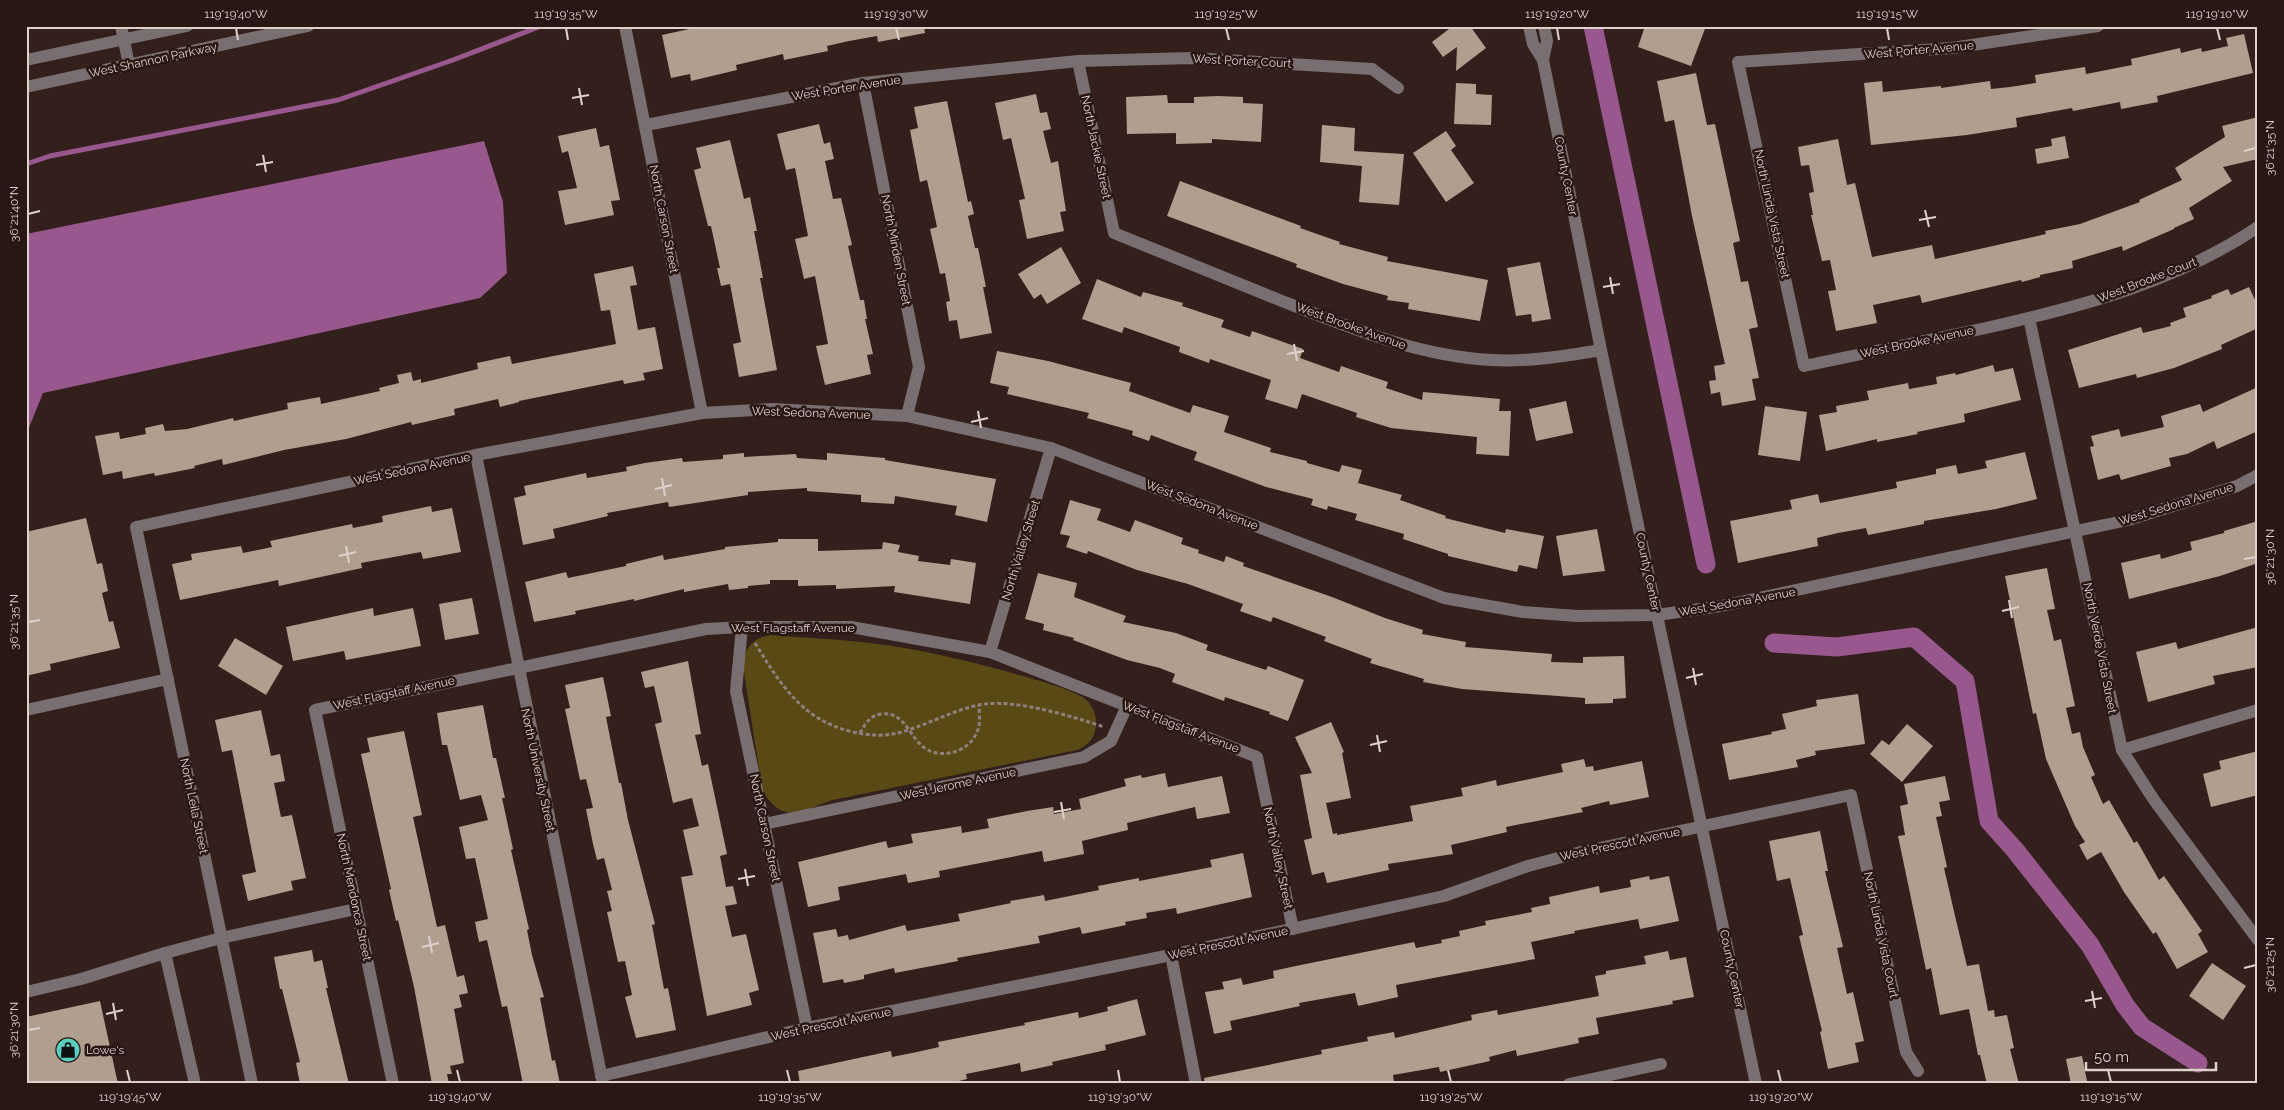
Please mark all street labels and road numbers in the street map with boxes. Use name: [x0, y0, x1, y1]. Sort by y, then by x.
street label: West Porter Avenue: [1864, 38, 1974, 62]
street label: West Shannon Parkway: [88, 39, 219, 80]
street label: West Porter Court: [1192, 51, 1292, 71]
street label: West Porter Avenue: [791, 72, 901, 104]
street label: North Jackie Street: [1078, 94, 1114, 200]
street label: County Center: [1551, 135, 1581, 217]
street label: North Linda Vista Street: [1752, 148, 1792, 280]
street label: North Carson Street: [647, 164, 681, 274]
street label: North Minden Street: [878, 193, 914, 307]
street label: West Brooke Court: [2096, 255, 2198, 305]
street label: West Brooke Avenue: [1294, 300, 1408, 352]
street label: West Brooke Avenue: [1859, 323, 1975, 361]
street label: West Sedona Avenue: [751, 404, 871, 422]
street label: West Sedona Avenue: [352, 450, 472, 488]
street label: West Sedona Avenue: [1144, 477, 1260, 533]
street label: West Sedona Avenue: [2117, 480, 2235, 528]
street label: North Valley Street: [999, 498, 1043, 602]
street label: County Center: [1633, 531, 1663, 613]
street label: North Verde Vista Street: [2080, 581, 2120, 715]
street label: West Sedona Avenue: [1677, 585, 1797, 619]
street label: West Flagstaff Avenue: [731, 621, 855, 635]
street label: West Flagstaff Avenue: [332, 673, 456, 713]
street label: West Flagstaff Avenue: [1121, 698, 1241, 756]
street label: North University Street: [518, 707, 558, 833]
street label: North Leila Street: [177, 757, 211, 855]
street label: West Jerome Avenue: [899, 765, 1017, 803]
street label: North Carson Street: [747, 773, 783, 883]
street label: North Valley Street: [1260, 806, 1296, 910]
street label: West Prescott Avenue: [1559, 824, 1681, 864]
street label: North Mendonca Street: [334, 832, 374, 962]
street label: North Linda Vista Court: [1861, 871, 1901, 999]
street label: West Prescott Avenue: [1167, 923, 1289, 963]
street label: County Center: [1717, 928, 1747, 1010]
street label: West Prescott Avenue: [770, 1004, 892, 1044]

